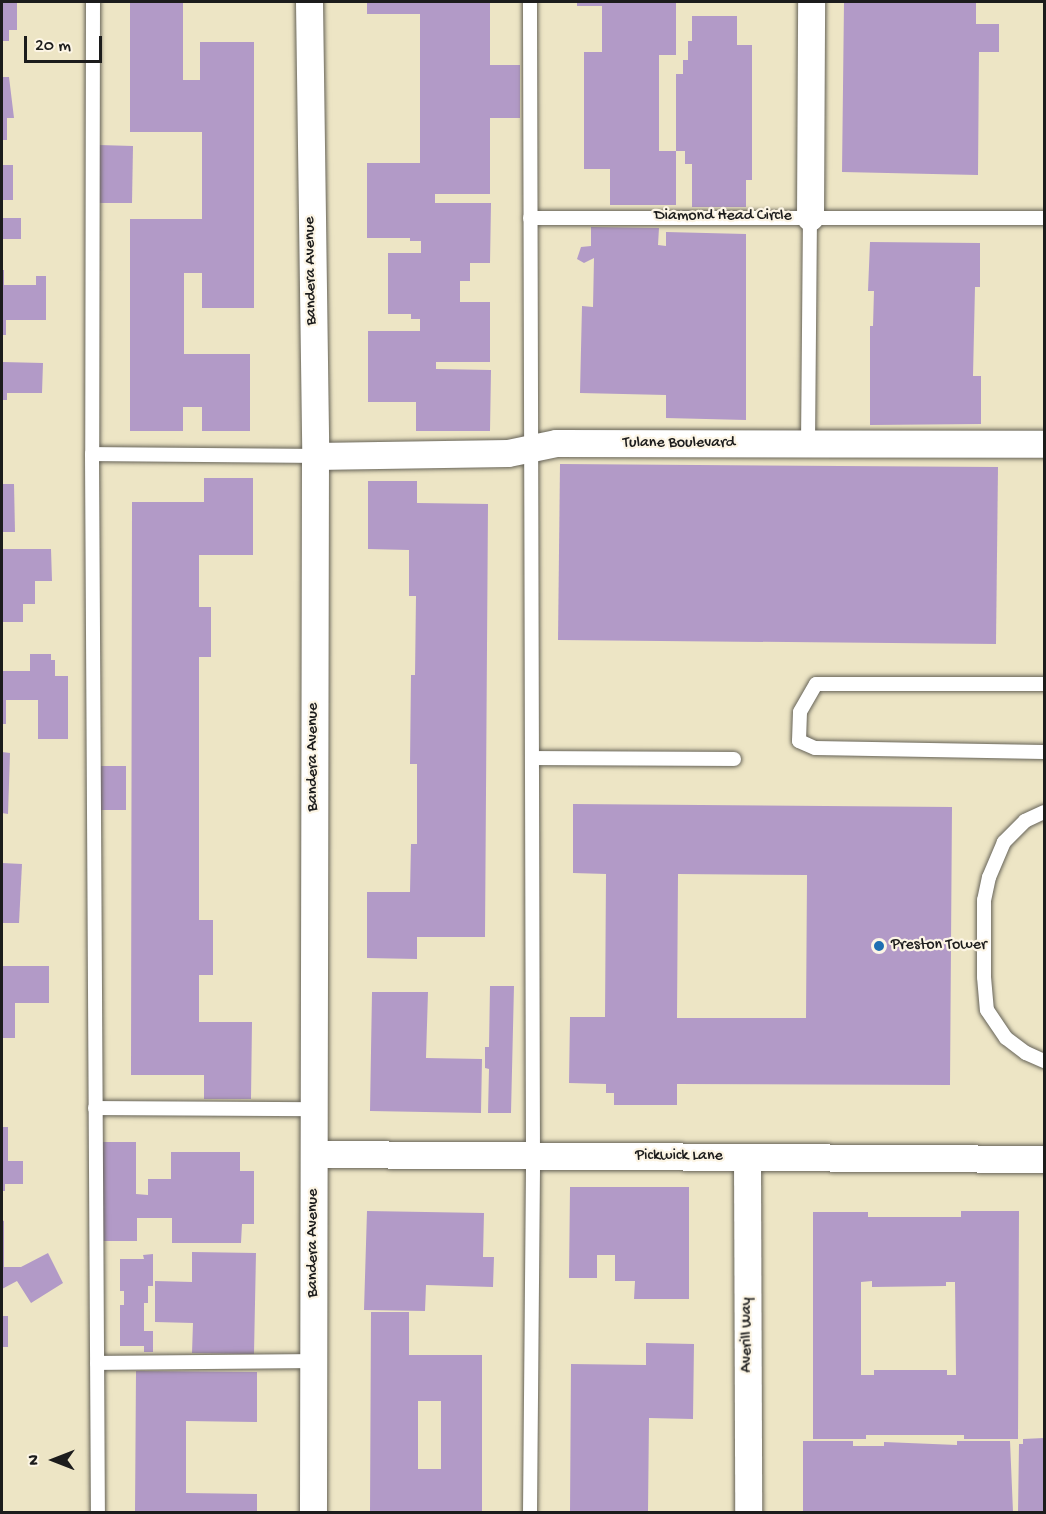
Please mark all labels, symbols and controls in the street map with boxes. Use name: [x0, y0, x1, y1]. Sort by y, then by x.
scale bar: [27, 24, 105, 62]
text: 20 m: [35, 36, 71, 57]
street label: Diamond Head Circle: [654, 207, 792, 227]
street label: Bandera Avenue: [301, 216, 323, 326]
street label: Tulane Boulevard: [623, 434, 735, 454]
street label: Bandera Avenue: [304, 703, 324, 811]
place label: Preston Tower: [891, 936, 987, 956]
marker: Preston Tower: [872, 939, 886, 953]
street label: Pickwick Lane: [635, 1147, 723, 1167]
street label: Bandera Avenue: [304, 1189, 324, 1297]
street label: Averill Way: [738, 1297, 758, 1373]
north arrow: [24, 1430, 84, 1490]
text: N: [26, 1455, 45, 1465]

